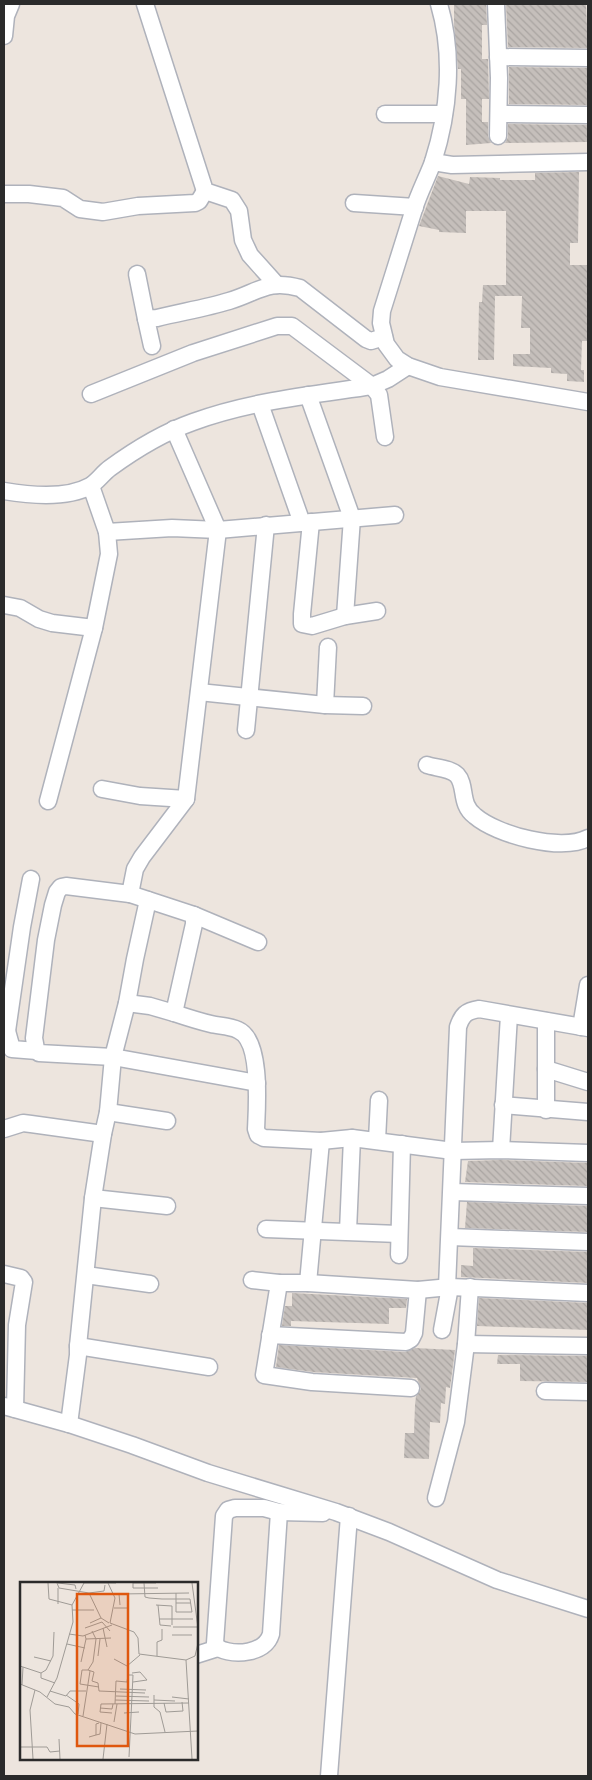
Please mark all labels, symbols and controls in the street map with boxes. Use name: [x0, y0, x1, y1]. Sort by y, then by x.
inset map: [20, 1582, 198, 1760]

